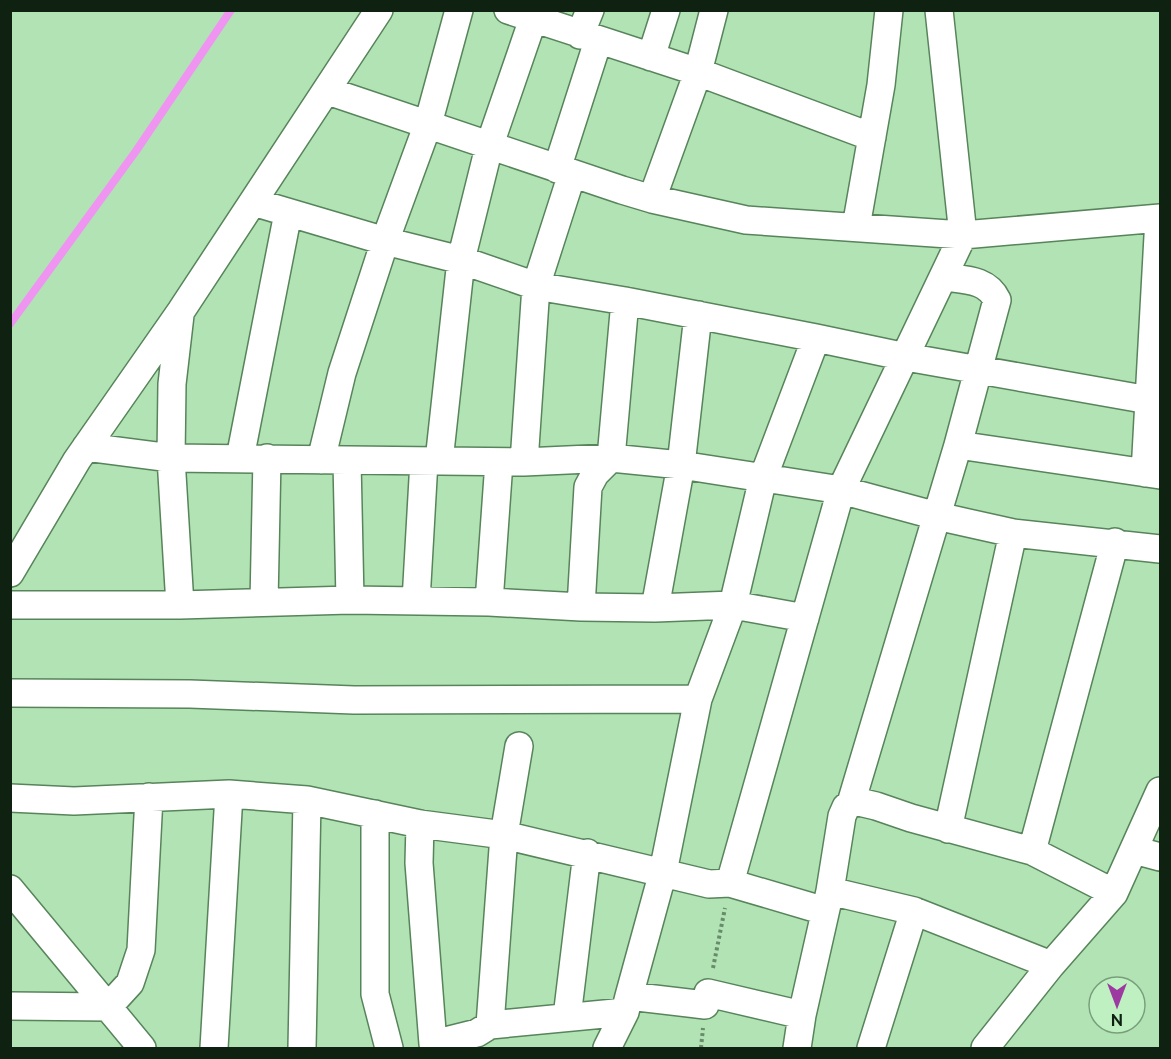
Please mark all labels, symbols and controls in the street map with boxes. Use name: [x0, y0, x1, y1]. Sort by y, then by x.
north arrow: [1087, 975, 1147, 1035]
text: N: [1111, 1010, 1123, 1029]

